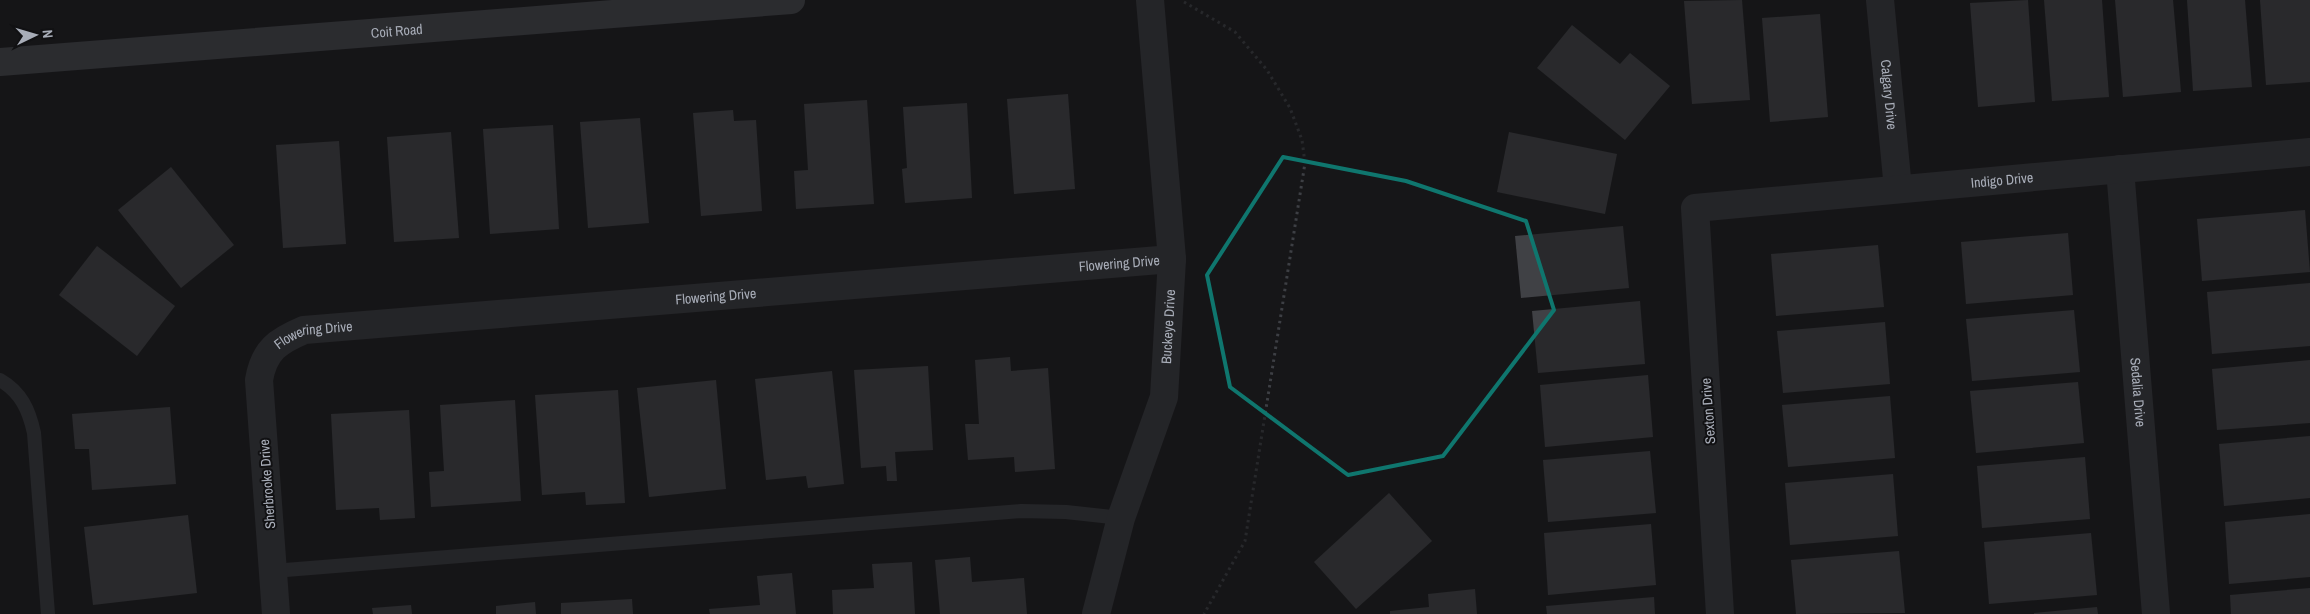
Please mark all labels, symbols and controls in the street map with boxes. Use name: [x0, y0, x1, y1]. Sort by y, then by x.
north arrow: [10, 10, 60, 60]
street label: Coit Road: [370, 20, 423, 42]
text: N: [39, 29, 57, 39]
street label: Calgary Drive: [1877, 59, 1901, 130]
street label: Indigo Drive: [1970, 168, 2034, 192]
street label: Flowering Drive: [1078, 251, 1161, 276]
street label: Flowering Drive: [675, 284, 757, 309]
street label: Buckeye Drive: [1157, 289, 1179, 365]
street label: Flowering Drive: [270, 317, 353, 353]
street label: Sedalia Drive: [2126, 357, 2150, 428]
street label: Sexton Drive: [1697, 377, 1719, 445]
street label: Sherbrooke Drive: [255, 438, 279, 530]

